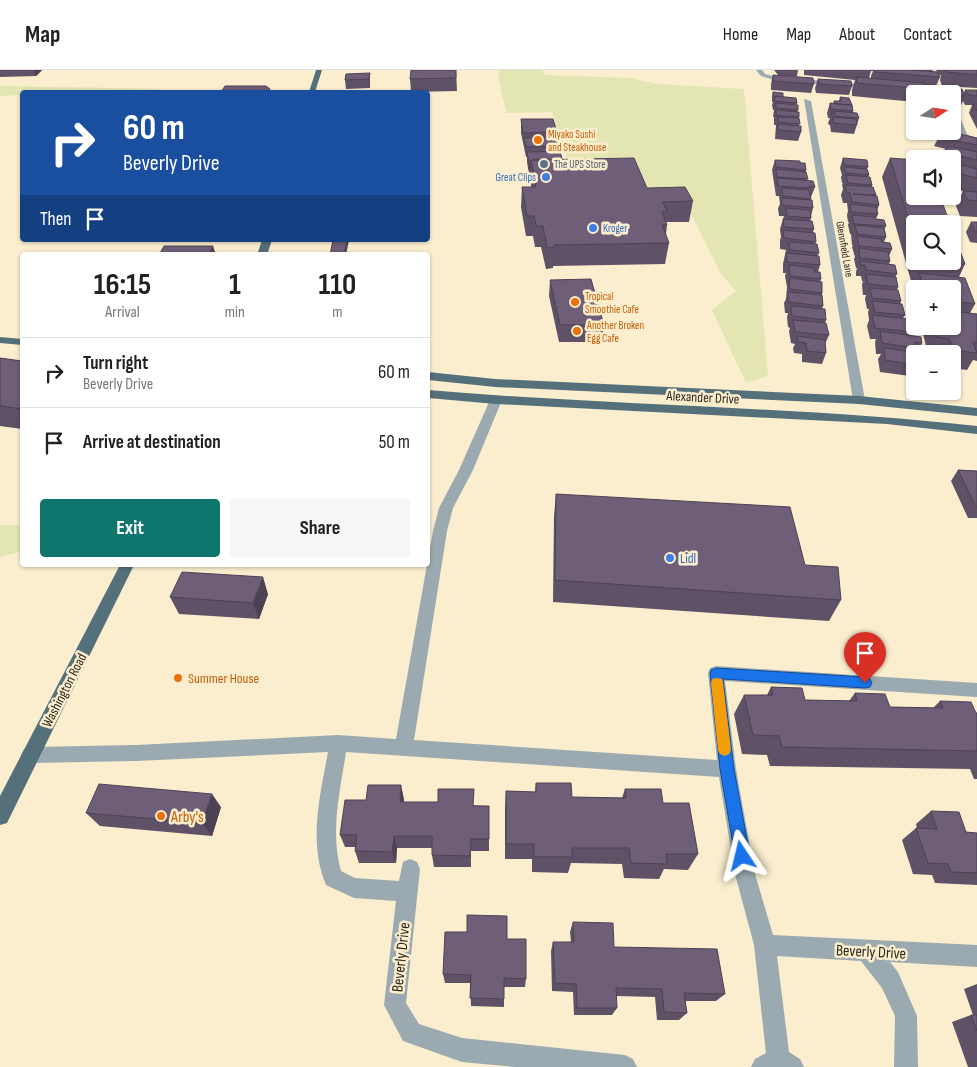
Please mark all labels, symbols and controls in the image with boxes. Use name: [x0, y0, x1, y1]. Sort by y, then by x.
text: Map: [25, 20, 60, 49]
text: Home: [723, 24, 758, 45]
text: Map: [786, 24, 811, 45]
text: About: [839, 24, 875, 45]
text: Contact: [903, 24, 952, 45]
north arrow: [906, 85, 961, 140]
map controls: [906, 85, 961, 400]
text: 60 m: [123, 107, 185, 150]
icon: right: [40, 110, 105, 175]
place label: Miyako Sushi and Steakhouse: [548, 128, 606, 154]
marker: Miyako Sushi and Steakhouse: [532, 134, 544, 146]
text: Beverly Drive: [123, 150, 219, 177]
button: sound: [906, 150, 961, 205]
marker: The UPS Store: [538, 158, 550, 170]
place label: The UPS Store: [554, 158, 606, 171]
place label: Great Clips: [496, 171, 536, 184]
marker: Great Clips: [540, 171, 552, 183]
icon: arrive: [81, 205, 109, 233]
text: Then: [40, 208, 71, 231]
button: search: [906, 215, 961, 270]
street label: Glennfield Lane: [833, 220, 856, 278]
marker: Kroger: [587, 222, 599, 234]
place label: Kroger: [603, 222, 627, 235]
text: 16:15: [94, 267, 151, 303]
text: 1: [229, 267, 241, 303]
text: 110: [319, 267, 356, 303]
button: +: [906, 280, 961, 335]
place label: Tropical Smoothie Cafe: [585, 290, 639, 316]
marker: Tropical Smoothie Cafe: [569, 296, 581, 308]
text: Arrival: [105, 303, 140, 322]
text: min: [225, 303, 245, 322]
text: m: [332, 303, 343, 322]
place label: Another Broken Egg Cafe: [586, 319, 644, 345]
marker: Another Broken Egg Cafe: [571, 325, 583, 337]
button: −: [906, 345, 961, 400]
text: Turn right: [83, 352, 148, 375]
icon: right: [40, 359, 68, 387]
text: 60 m: [378, 361, 410, 384]
text: Beverly Drive: [83, 375, 153, 394]
street label: Alexander Drive: [665, 387, 740, 408]
icon: arrive: [40, 429, 68, 457]
text: Arrive at destination: [83, 431, 221, 454]
text: 50 m: [379, 431, 410, 454]
button: Exit: [40, 499, 220, 557]
button: Share: [230, 499, 410, 557]
place label: Lidl: [680, 550, 696, 567]
marker: Lidl: [664, 552, 676, 564]
pin: [844, 632, 886, 683]
icon: arrive: [851, 639, 879, 667]
street label: Washington Road: [39, 650, 90, 730]
place label: Summer House: [188, 670, 259, 687]
marker: Summer House: [172, 672, 184, 684]
place label: Arby's: [170, 808, 204, 827]
marker: Arby's: [155, 810, 167, 822]
position arrow: [715, 829, 767, 881]
street label: Beverly Drive: [388, 921, 415, 993]
street label: Beverly Drive: [835, 941, 906, 964]

